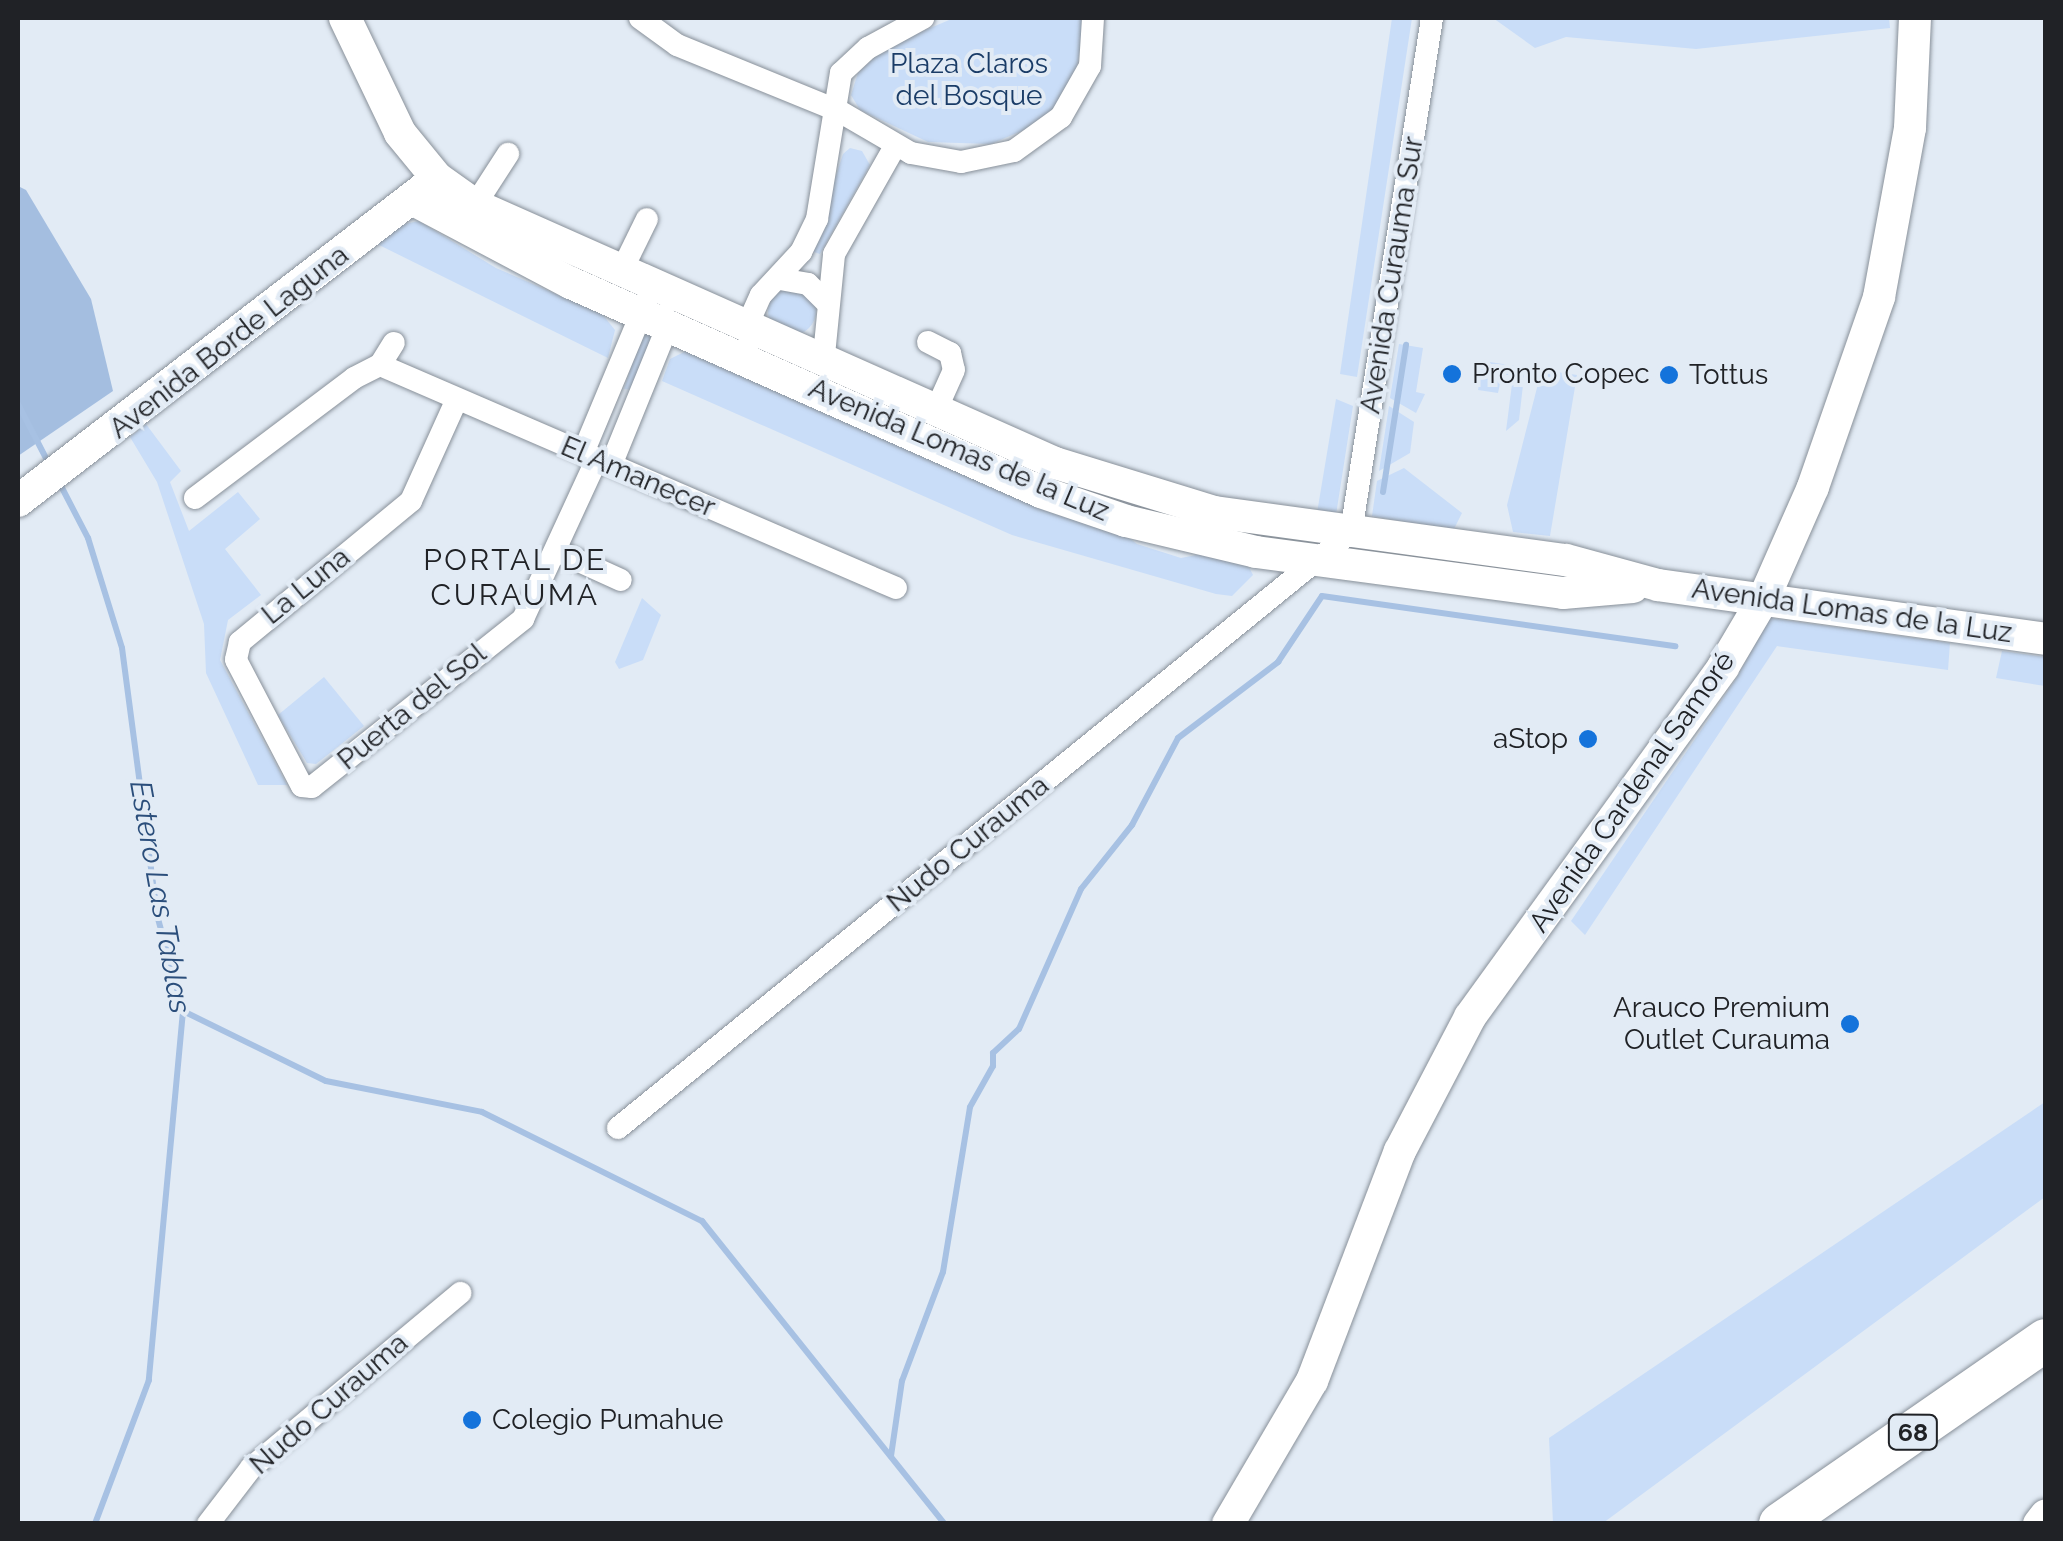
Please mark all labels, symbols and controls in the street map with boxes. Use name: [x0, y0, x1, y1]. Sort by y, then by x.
park label: Plaza Claros del Bosque: [890, 47, 1048, 113]
street label: Avenida Curauma Sur: [1353, 134, 1431, 416]
street label: Avenida Borde Laguna: [103, 238, 355, 446]
place label: Pronto Copec: [1472, 357, 1650, 391]
place label: Tottus: [1689, 358, 1768, 392]
marker: Pronto Copec: [1441, 363, 1463, 385]
marker: Tottus: [1658, 364, 1680, 386]
street label: Avenida Lomas de la Luz: [804, 371, 1114, 529]
street label: El Amanecer: [555, 429, 721, 525]
street label: La Luna: [255, 540, 357, 632]
district label: PORTAL DE CURAUMA: [423, 542, 607, 612]
street label: Avenida Lomas de la Luz: [1690, 572, 2014, 650]
street label: Puerta del Sol: [331, 637, 493, 777]
street label: Avenida Cardenal Samoré: [1522, 645, 1742, 939]
place label: aStop: [1493, 722, 1568, 756]
marker: aStop: [1577, 728, 1599, 750]
street label: Nudo Curauma: [881, 769, 1055, 919]
water label: Estero Las Tablas: [122, 777, 198, 1017]
place label: Arauco Premium Outlet Curauma: [1613, 991, 1830, 1057]
marker: Arauco Premium Outlet Curauma: [1839, 1013, 1861, 1035]
street label: Nudo Curauma: [243, 1326, 415, 1482]
place label: Colegio Pumahue: [492, 1403, 724, 1437]
marker: Colegio Pumahue: [461, 1409, 483, 1431]
road number: 68: [1886, 1412, 1940, 1452]

